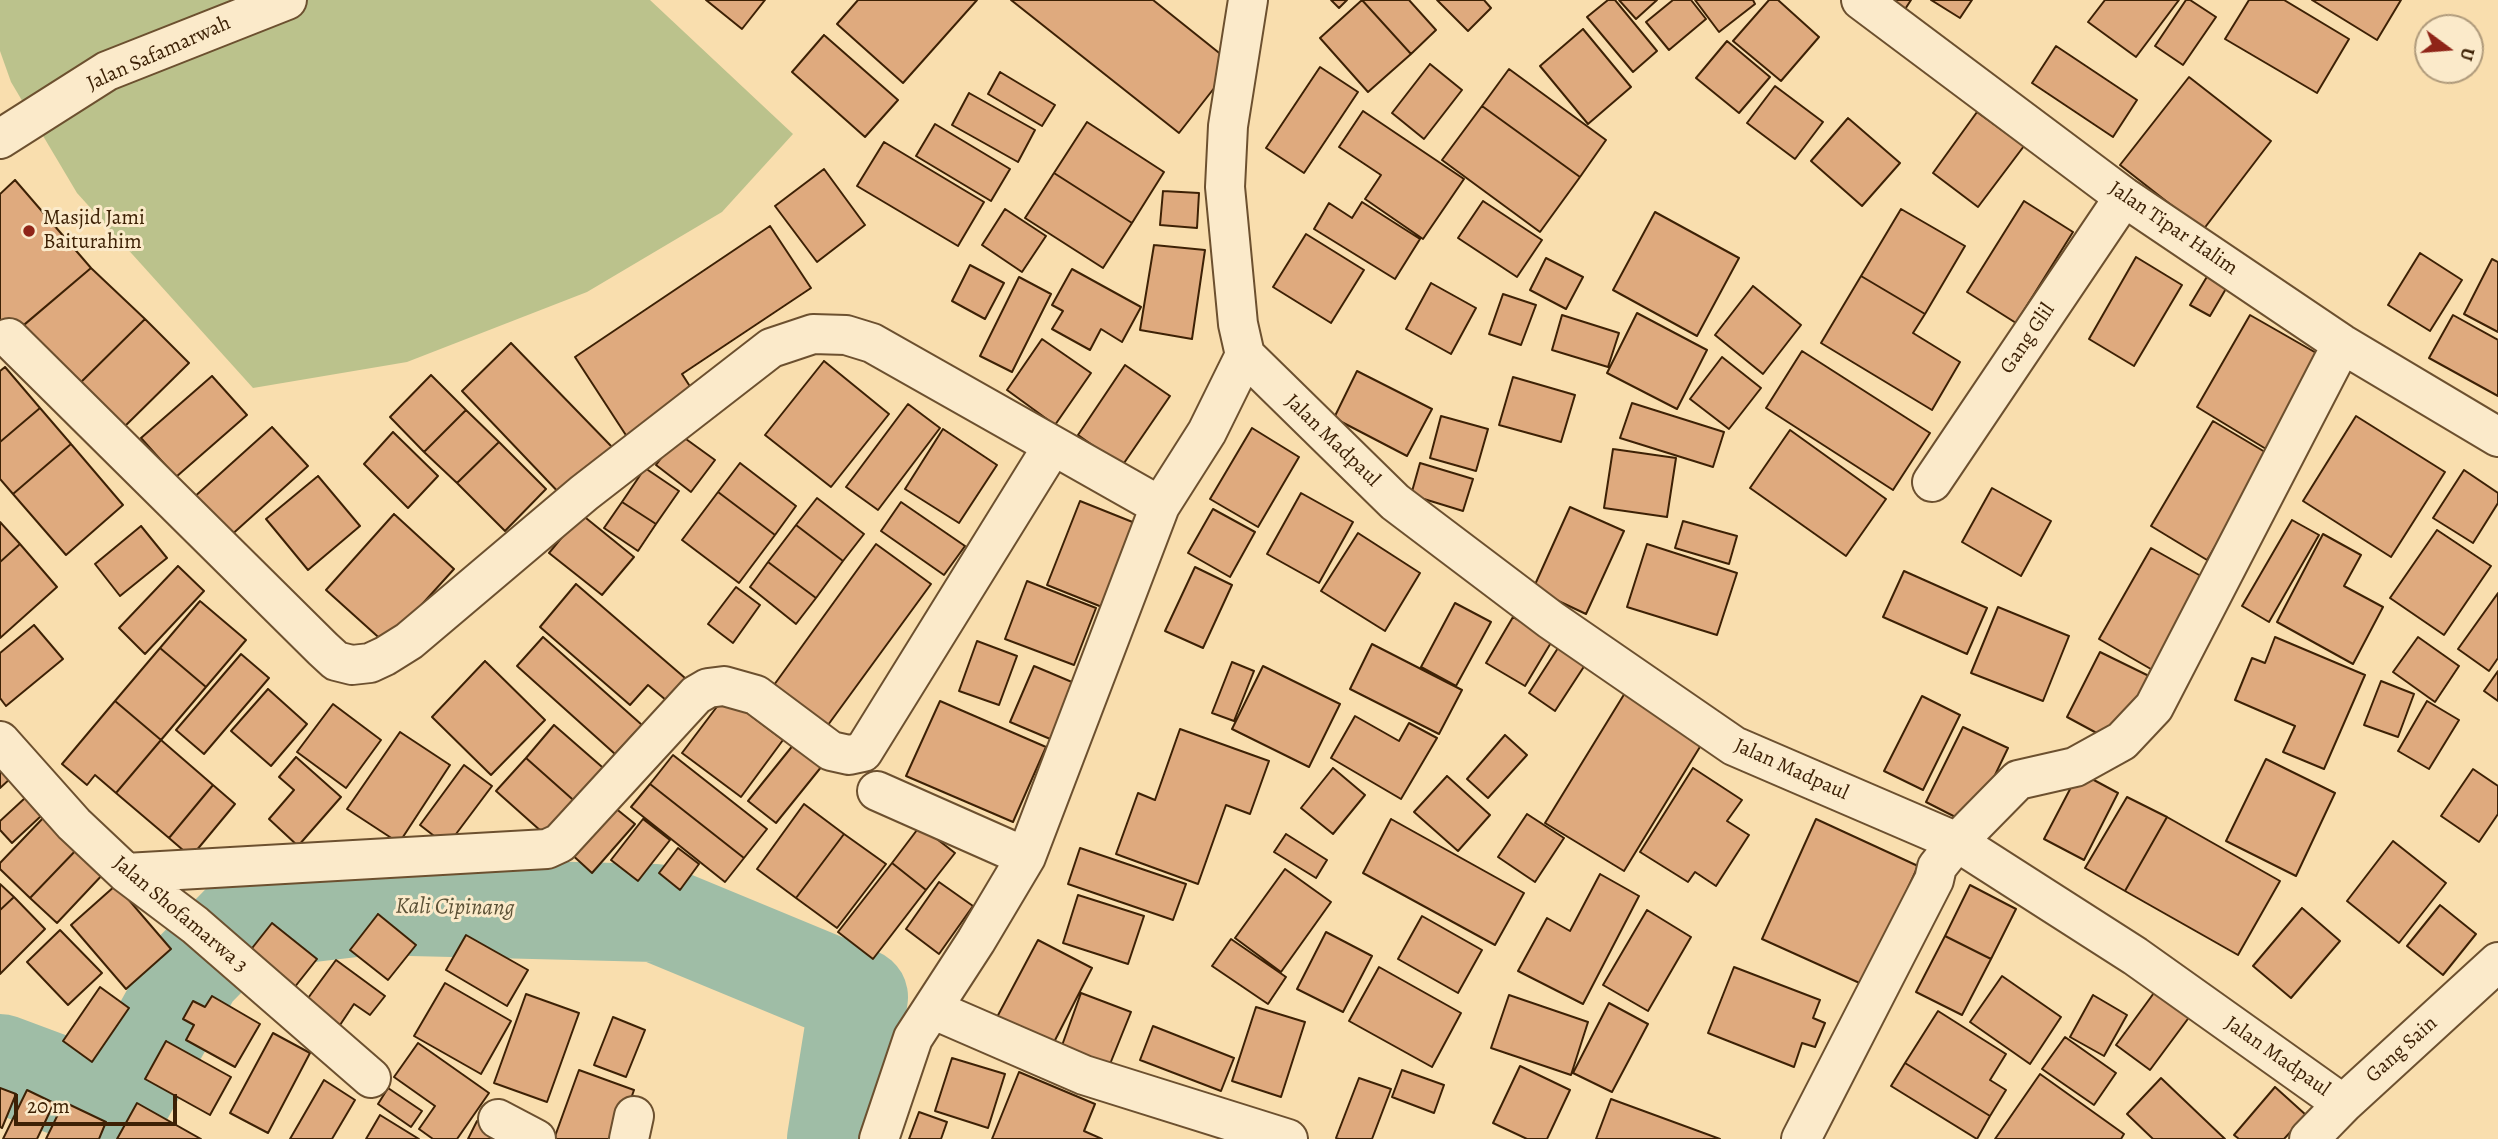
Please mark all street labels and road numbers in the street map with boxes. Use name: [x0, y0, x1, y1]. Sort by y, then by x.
street label: Jalan Safamarwah: [83, 11, 235, 97]
street label: Jalan Tipar Halim: [2104, 177, 2242, 281]
street label: Gang Glil: [1995, 299, 2061, 379]
street label: Jalan Madpaul: [1279, 389, 1385, 493]
street label: Jalan Madpaul: [1730, 734, 1852, 806]
street label: Jalan Shofamarwa 3: [107, 851, 253, 979]
street label: Gang Sain: [2361, 1011, 2443, 1089]
street label: Jalan Madpaul: [2220, 1012, 2334, 1102]

